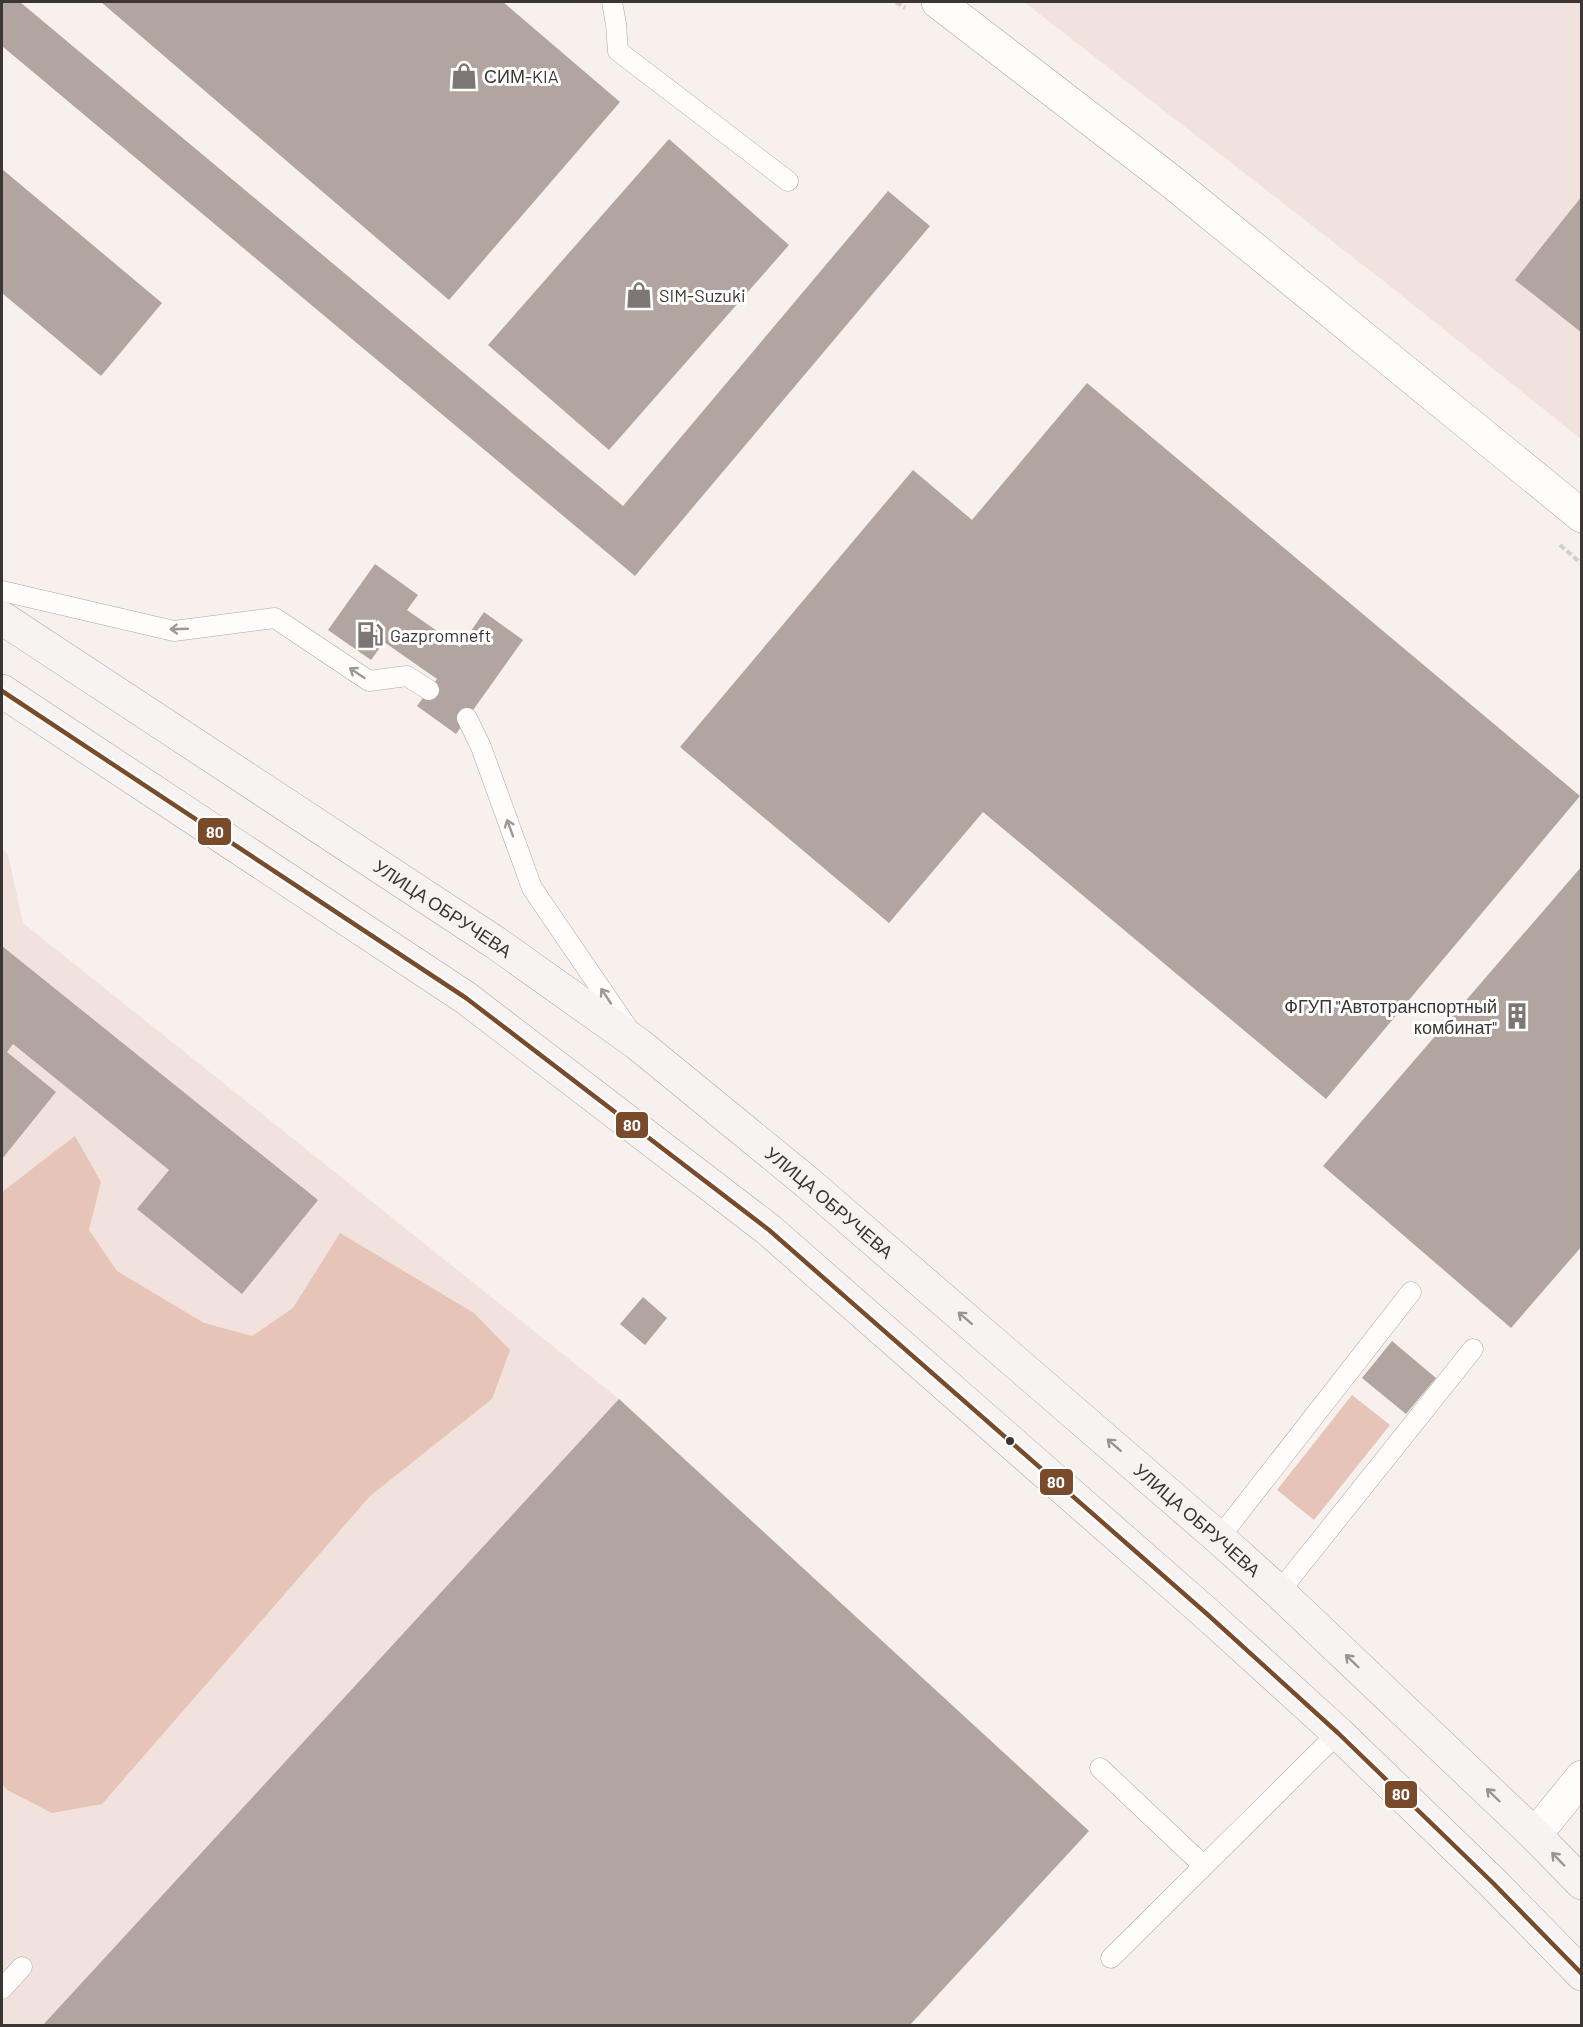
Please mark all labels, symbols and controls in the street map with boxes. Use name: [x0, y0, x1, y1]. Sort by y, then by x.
shop icon: СИМ-KIA: [449, 61, 479, 91]
place label: СИМ-KIA: [484, 65, 559, 87]
shop icon: SIM-Suzuki: [624, 280, 654, 310]
place label: SIM-Suzuki: [659, 284, 746, 306]
fuel station icon: Gazpromneft: [355, 620, 385, 650]
one-way arrow: [170, 624, 190, 635]
place label: Gazpromneft: [390, 624, 491, 646]
one-way arrow: [349, 667, 365, 679]
line badge: 80: [197, 817, 232, 846]
one-way arrow: [504, 819, 515, 838]
text: 80: [206, 822, 224, 841]
street label: УЛИЦА ОБРУЧЕВА: [370, 855, 516, 962]
one-way arrow: [599, 988, 611, 1005]
place label: ФГУП "Автотранспортный комбинат": [1284, 995, 1497, 1038]
building icon: ФГУП "Автотранспортный комбинат": [1502, 1001, 1532, 1031]
line badge: 80: [615, 1111, 649, 1139]
text: 80: [623, 1115, 641, 1134]
street label: УЛИЦА ОБРУЧЕВА: [761, 1142, 898, 1263]
one-way arrow: [958, 1312, 974, 1326]
unlabelled marker: [1004, 1435, 1016, 1447]
one-way arrow: [1107, 1438, 1122, 1452]
street label: УЛИЦА ОБРУЧЕВА: [1130, 1459, 1265, 1581]
line badge: 80: [1039, 1468, 1074, 1496]
text: 80: [1047, 1472, 1065, 1491]
one-way arrow: [1344, 1653, 1359, 1668]
line badge: 80: [1384, 1780, 1418, 1809]
text: 80: [1392, 1784, 1410, 1803]
one-way arrow: [1486, 1788, 1501, 1802]
one-way arrow: [1552, 1852, 1566, 1867]

